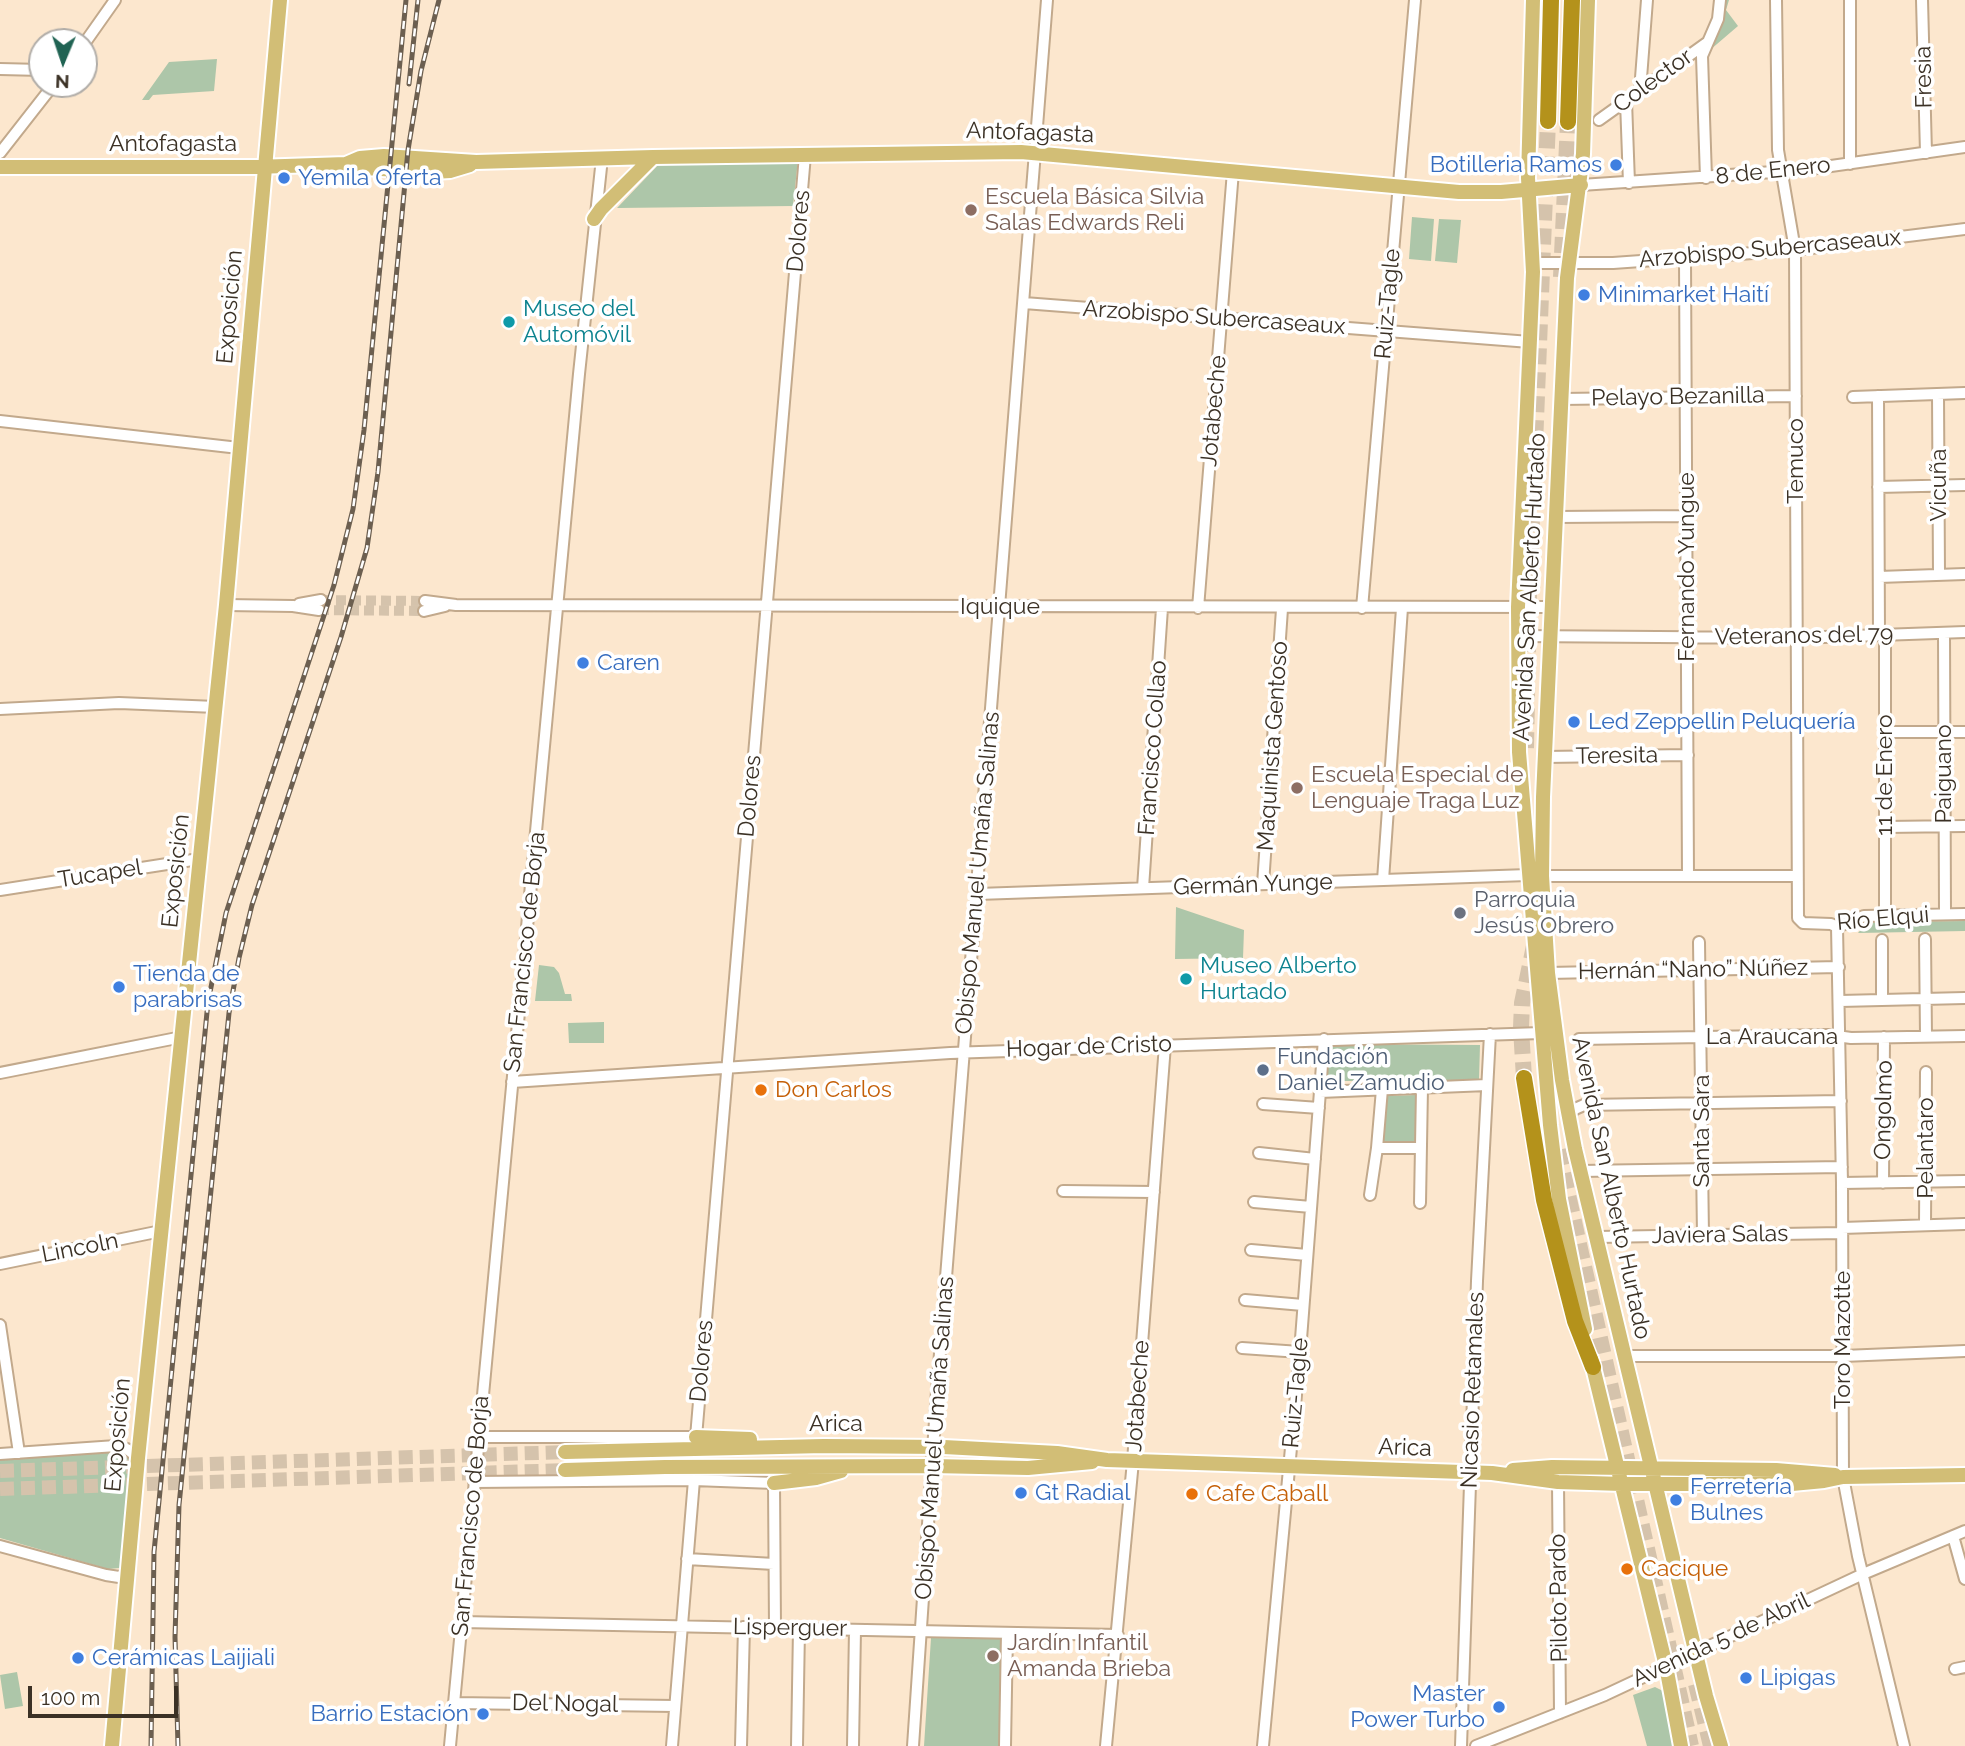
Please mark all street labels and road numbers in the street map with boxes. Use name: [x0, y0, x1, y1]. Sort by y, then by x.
street label: Colector: [1608, 43, 1698, 119]
street label: Fresia: [1910, 46, 1938, 108]
street label: Antofagasta: [966, 117, 1094, 149]
street label: Antofagasta: [109, 130, 237, 158]
street label: 8 de Enero: [1714, 151, 1832, 191]
street label: Dolores: [782, 189, 816, 273]
street label: Arzobispo Subercaseaux: [1638, 224, 1902, 274]
street label: Ruiz-Tagle: [1369, 248, 1407, 360]
street label: Exposición: [211, 249, 249, 365]
street label: Arzobispo Subercaseaux: [1082, 295, 1346, 341]
street label: Jotabeche: [1195, 354, 1233, 468]
street label: Pelayo Bezanilla: [1591, 382, 1765, 412]
street label: Temuco: [1782, 418, 1810, 504]
street label: Avenida San Alberto Hurtado: [1508, 432, 1552, 742]
street label: Vicuña: [1925, 449, 1953, 521]
street label: Fernando Yungue: [1673, 472, 1701, 662]
street label: Iquique: [960, 593, 1040, 621]
street label: Veteranos del 79: [1714, 621, 1894, 651]
street label: Maquinista Gentoso: [1252, 640, 1294, 852]
street label: Francisco Collao: [1133, 659, 1173, 837]
street label: Obispo Manuel Umaña Salinas: [950, 710, 1006, 1036]
street label: 11 de Enero: [1871, 714, 1899, 836]
street label: Paiguano: [1930, 724, 1958, 824]
street label: Teresita: [1576, 741, 1658, 771]
street label: Dolores: [733, 754, 767, 838]
street label: Exposición: [156, 813, 196, 929]
street label: San Francisco de Borja: [499, 830, 551, 1074]
street label: Tucapel: [56, 854, 144, 894]
street label: Germán Yunge: [1173, 868, 1333, 902]
street label: Río Elqui: [1836, 901, 1930, 937]
street label: Hernán “Nano” Núñez: [1578, 954, 1808, 986]
street label: La Araucana: [1706, 1023, 1838, 1051]
street label: Hogar de Cristo: [1006, 1030, 1172, 1064]
street label: Avenida San Alberto Hurtado: [1565, 1034, 1657, 1342]
street label: Ongolmo: [1869, 1060, 1899, 1160]
street label: Santa Sara: [1688, 1075, 1716, 1187]
street label: Pelantaro: [1912, 1097, 1940, 1199]
street label: Javiera Salas: [1651, 1220, 1789, 1250]
street label: Lincoln: [39, 1227, 121, 1269]
street label: Toro Mazotte: [1829, 1271, 1857, 1409]
street label: Obispo Manuel Umaña Salinas: [910, 1275, 960, 1601]
street label: Nicasio Retamales: [1456, 1291, 1490, 1489]
street label: Dolores: [685, 1319, 719, 1403]
street label: Ruiz-Tagle: [1277, 1337, 1315, 1449]
street label: Jotabeche: [1120, 1339, 1156, 1453]
street label: Exposición: [99, 1377, 137, 1493]
street label: San Francisco de Borja: [447, 1394, 495, 1638]
street label: Arica: [809, 1410, 863, 1438]
street label: Arica: [1378, 1433, 1432, 1463]
street label: Piloto Pardo: [1544, 1533, 1574, 1663]
street label: Avenida 5 de Abril: [1628, 1587, 1814, 1693]
street label: Lisperguer: [733, 1613, 847, 1643]
street label: Del Nogal: [512, 1689, 618, 1719]

